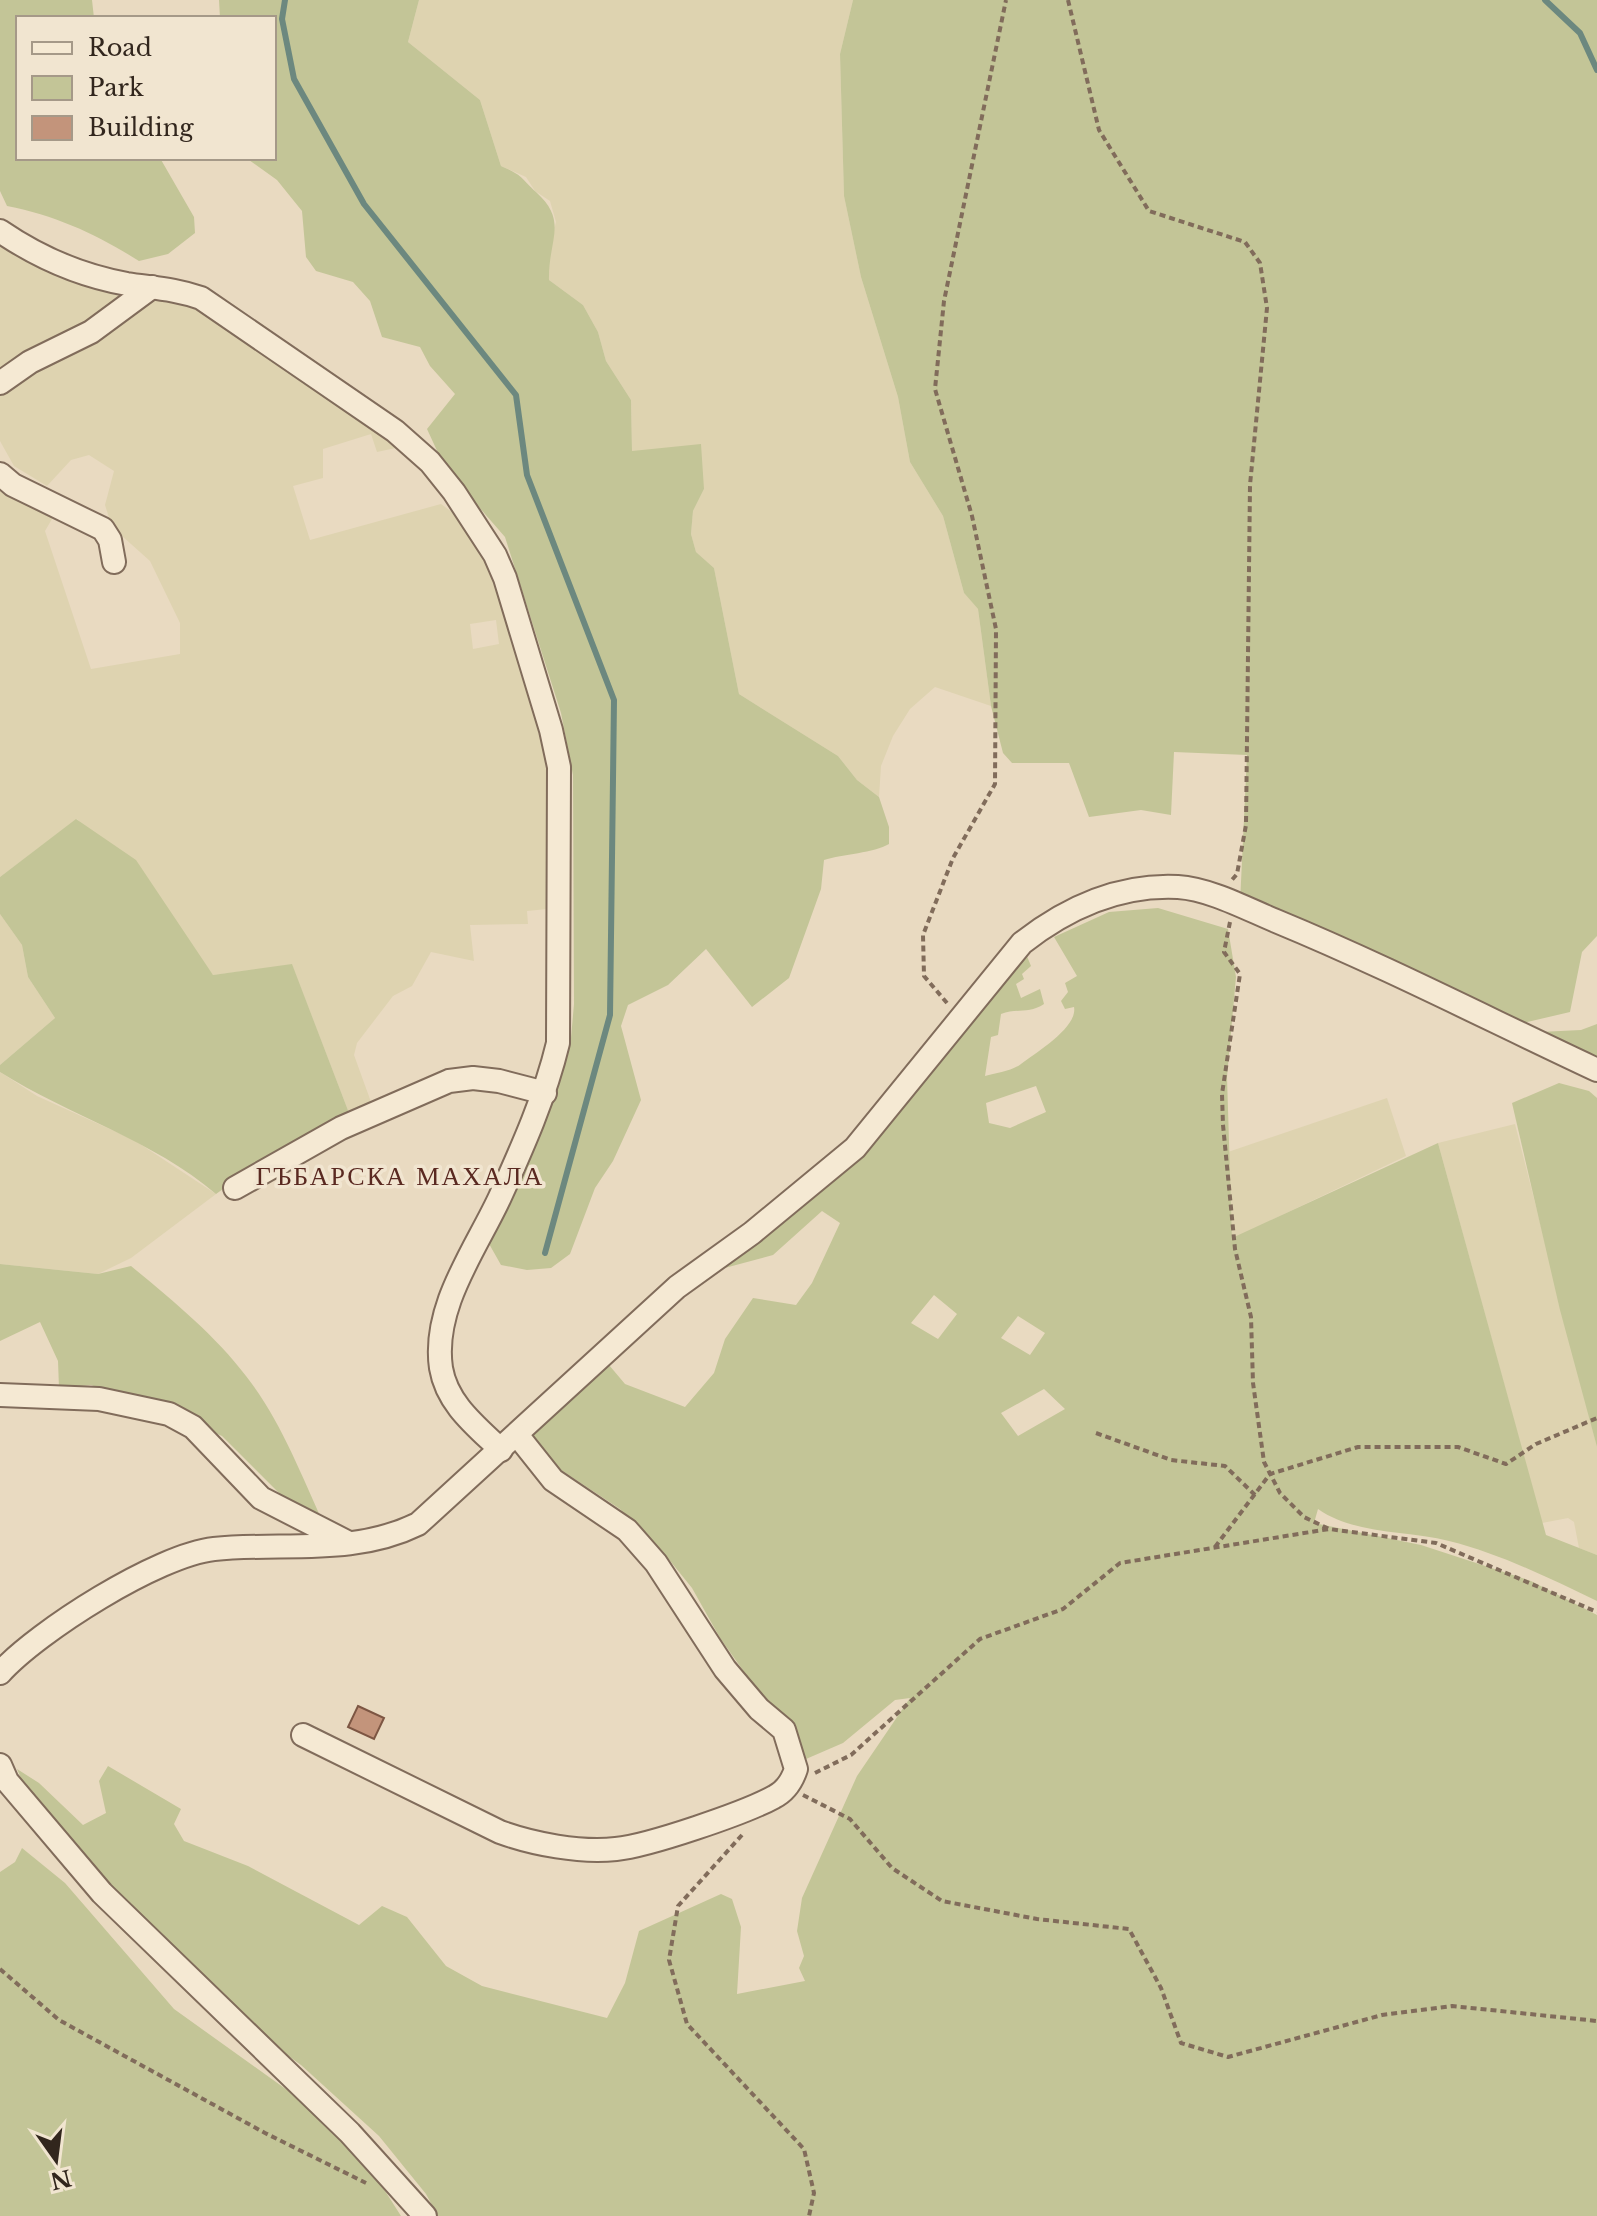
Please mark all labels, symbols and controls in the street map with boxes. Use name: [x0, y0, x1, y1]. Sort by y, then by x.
legend: [16, 16, 276, 160]
text: Road: [88, 33, 152, 62]
text: Park: [88, 73, 144, 102]
text: Building: [88, 113, 194, 142]
district label: ГЪБАРСКА МАХАЛА: [256, 1160, 544, 1192]
north arrow: [16, 2120, 96, 2200]
text: N: [47, 2163, 74, 2195]

